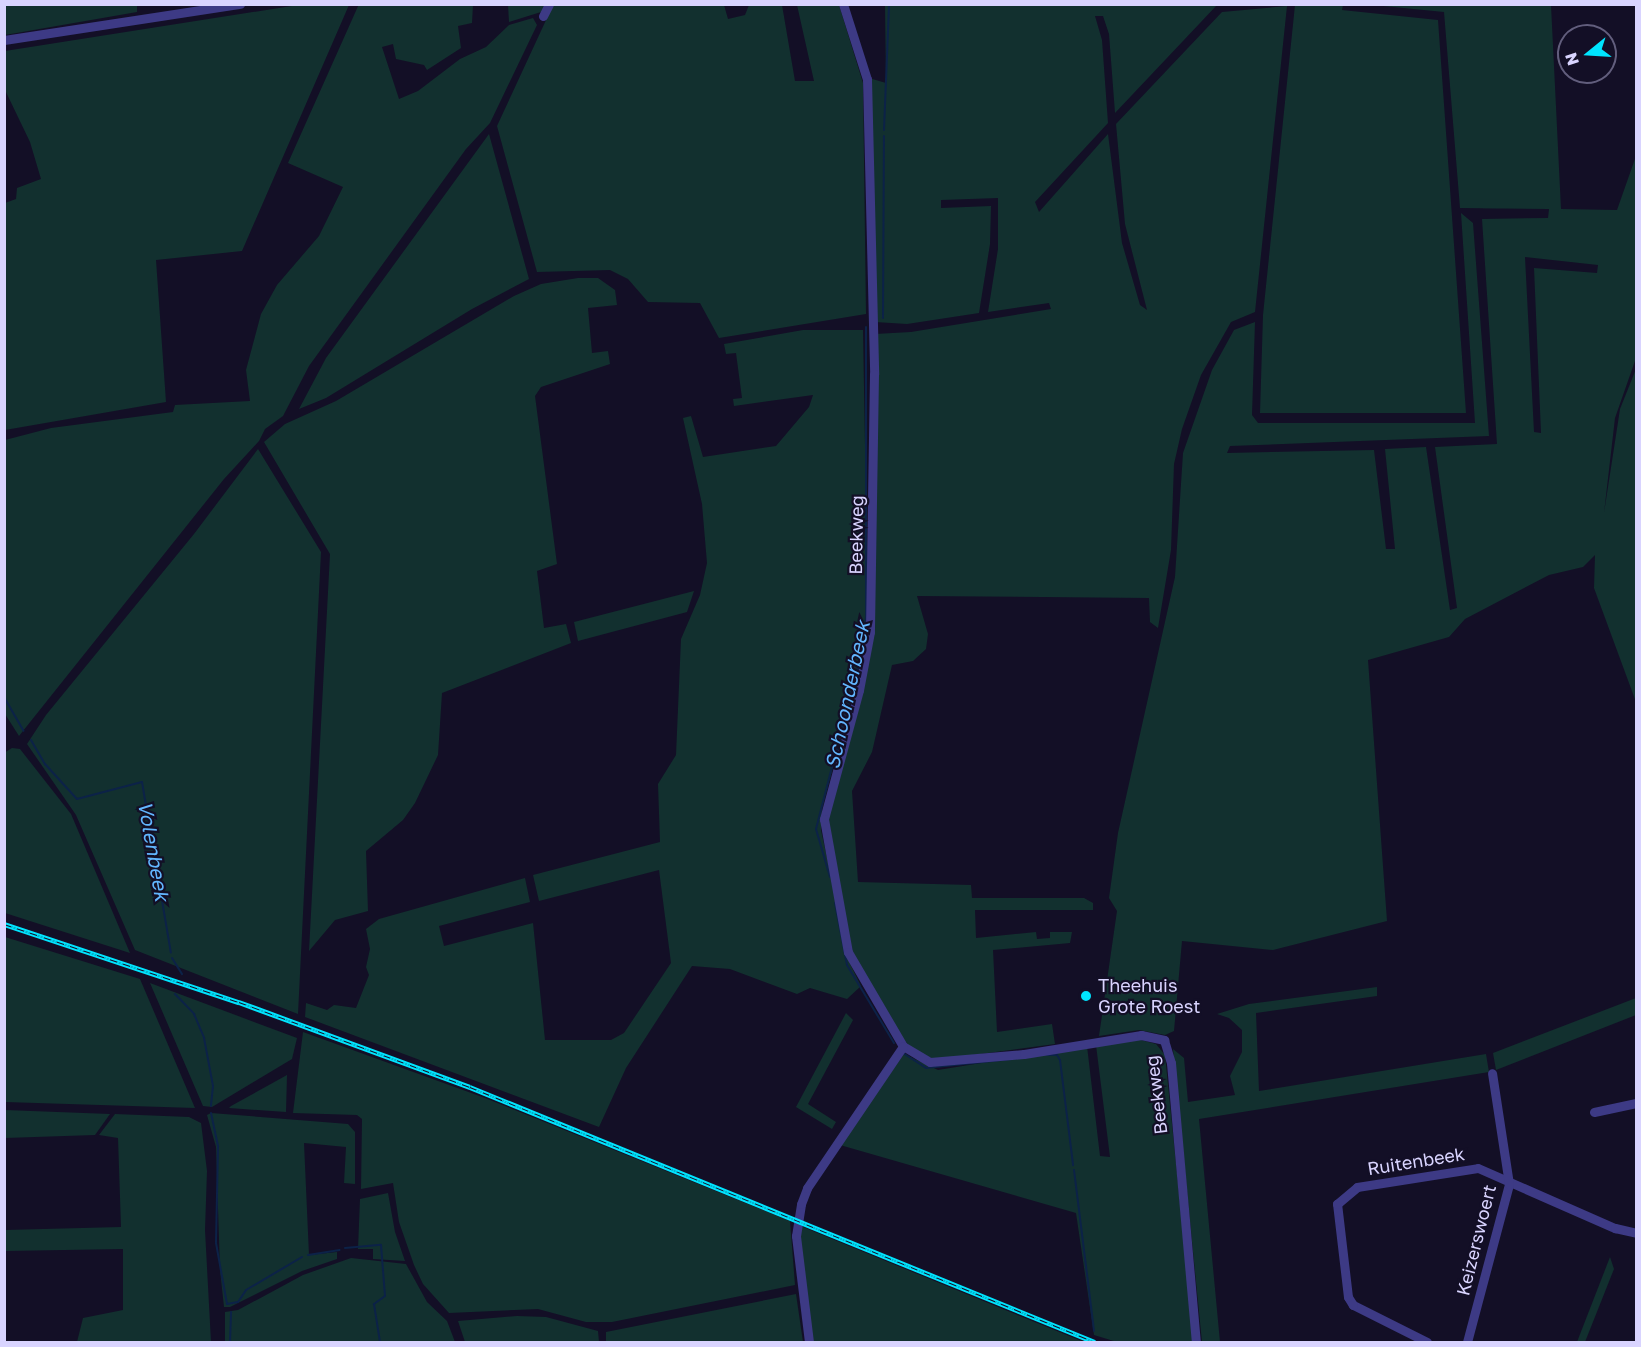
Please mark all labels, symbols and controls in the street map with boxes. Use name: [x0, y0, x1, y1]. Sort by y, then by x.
north arrow: [1557, 24, 1617, 84]
text: N: [1560, 50, 1583, 68]
street label: Beekweg: [845, 495, 867, 575]
water label: Schoonderbeek: [820, 619, 874, 771]
water label: Volenbeek: [133, 799, 175, 903]
place label: Theehuis Grote Roest: [1098, 975, 1201, 1018]
marker: Theehuis Grote Roest: [1079, 989, 1093, 1003]
street label: Beekweg: [1140, 1054, 1172, 1136]
street label: Ruitenbeek: [1366, 1143, 1466, 1179]
street label: Keizerswoert: [1452, 1182, 1500, 1298]

